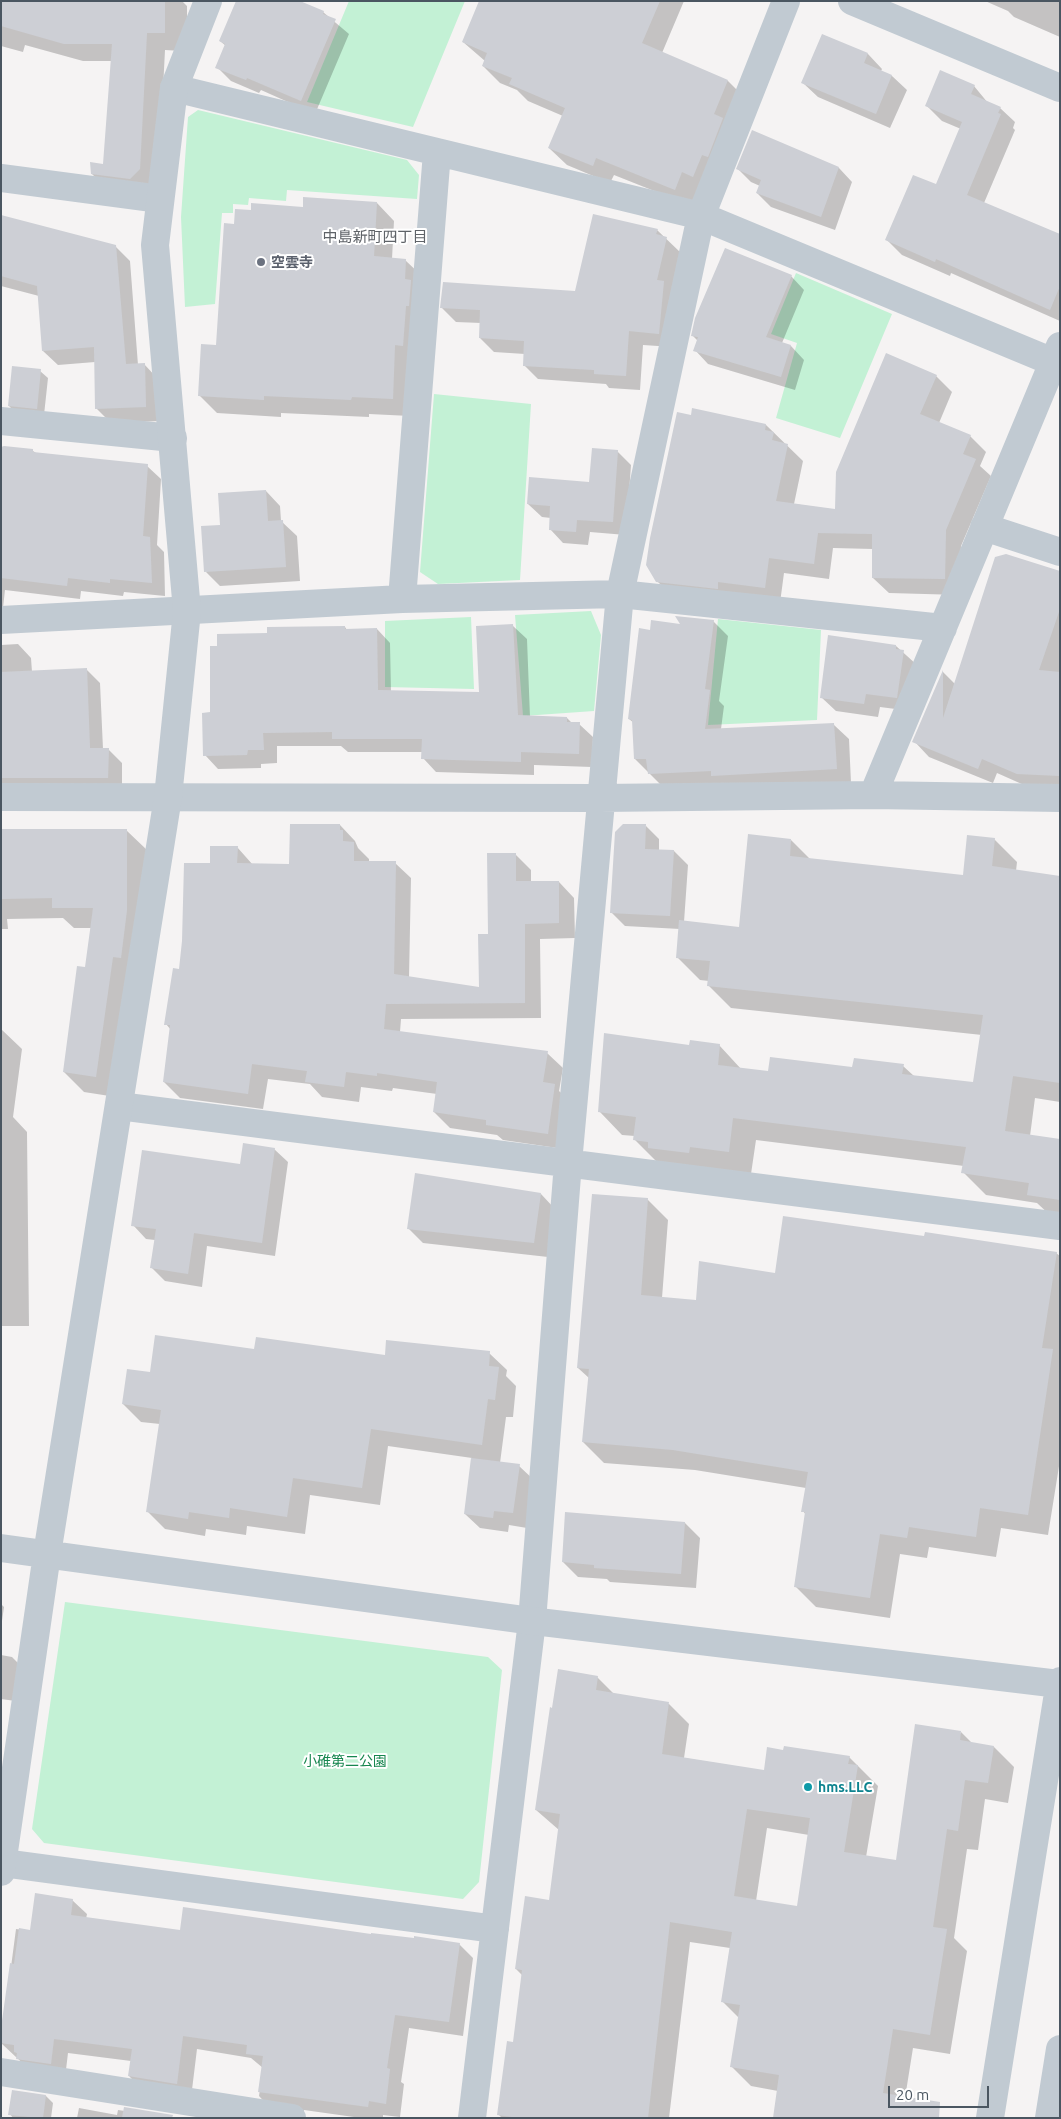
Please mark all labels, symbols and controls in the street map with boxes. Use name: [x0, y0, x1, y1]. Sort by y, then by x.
district label: 中島新町四丁目: [323, 228, 427, 246]
place label: 空雲寺: [271, 254, 313, 270]
marker: 空雲寺: [255, 256, 267, 268]
park label: 小碓第二公園: [303, 1753, 387, 1769]
place label: hms.LLC: [818, 1779, 872, 1795]
marker: hms.LLC: [802, 1781, 814, 1793]
scale bar: [891, 2076, 992, 2108]
text: 20 m: [896, 2086, 929, 2103]

